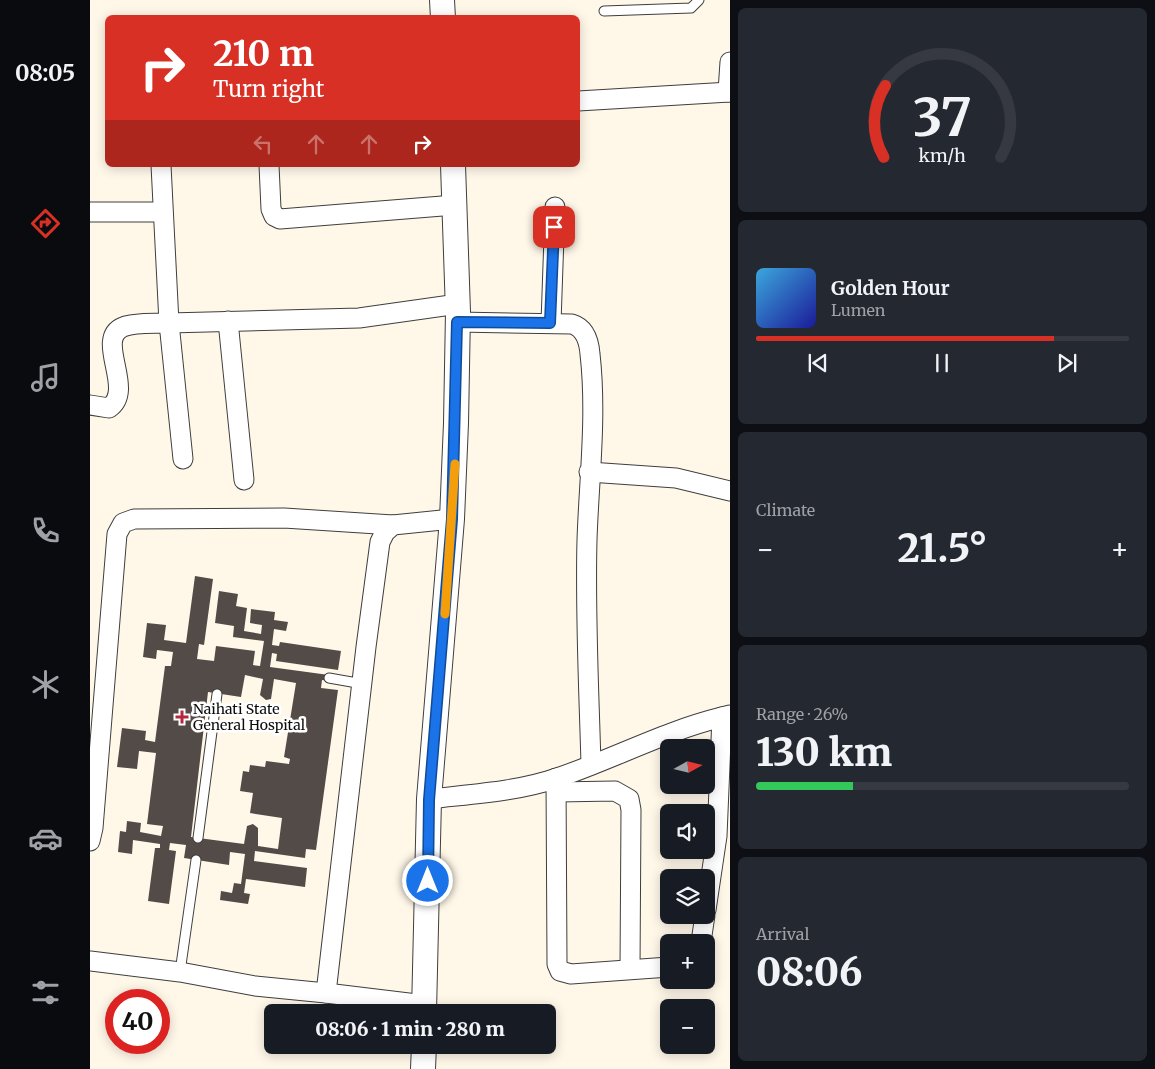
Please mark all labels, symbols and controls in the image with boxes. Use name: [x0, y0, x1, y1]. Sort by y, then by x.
text: 210 m: [213, 32, 314, 76]
icon: right: [130, 35, 195, 100]
text: 08:05: [15, 59, 75, 87]
text: Turn right: [213, 75, 324, 103]
text: 37: [913, 85, 972, 150]
icon: left: [249, 130, 277, 158]
icon: ahead: [302, 130, 330, 158]
icon: ahead: [355, 130, 383, 158]
icon: right: [408, 130, 436, 158]
text: km/h: [919, 144, 966, 167]
icon: directions: [28, 206, 63, 241]
pin: [533, 206, 575, 248]
icon: arrive: [540, 213, 568, 241]
text: Golden Hour: [831, 276, 950, 300]
text: Lumen: [831, 300, 885, 320]
icon: previous: [804, 349, 832, 377]
icon: pause: [928, 349, 956, 377]
icon: next: [1053, 349, 1081, 377]
icon: music: [28, 360, 63, 395]
text: Climate: [756, 500, 815, 520]
icon: phone: [28, 513, 63, 548]
text: 21.5°: [898, 525, 987, 572]
text: −: [756, 531, 775, 567]
text: +: [1110, 531, 1129, 567]
icon: climate: [28, 667, 63, 702]
place label: Naihati State General Hospital: [193, 700, 306, 734]
text: Range · 26%: [756, 704, 848, 724]
marker: Naihati State General Hospital: [175, 710, 189, 724]
text: 130 km: [756, 729, 892, 776]
north arrow: [660, 739, 715, 794]
map controls: [660, 739, 715, 1054]
button: sound: [660, 804, 715, 859]
icon: car: [28, 821, 63, 856]
position arrow: [401, 854, 453, 906]
button: layers: [660, 869, 715, 924]
text: Arrival: [756, 924, 809, 944]
button: +: [660, 934, 715, 989]
text: 08:06: [756, 949, 862, 996]
icon: filters: [28, 975, 63, 1010]
speed limit sign: 40: [105, 989, 170, 1054]
button: −: [660, 999, 715, 1054]
text: 08:06 · 1 min · 280 m: [315, 1017, 505, 1041]

